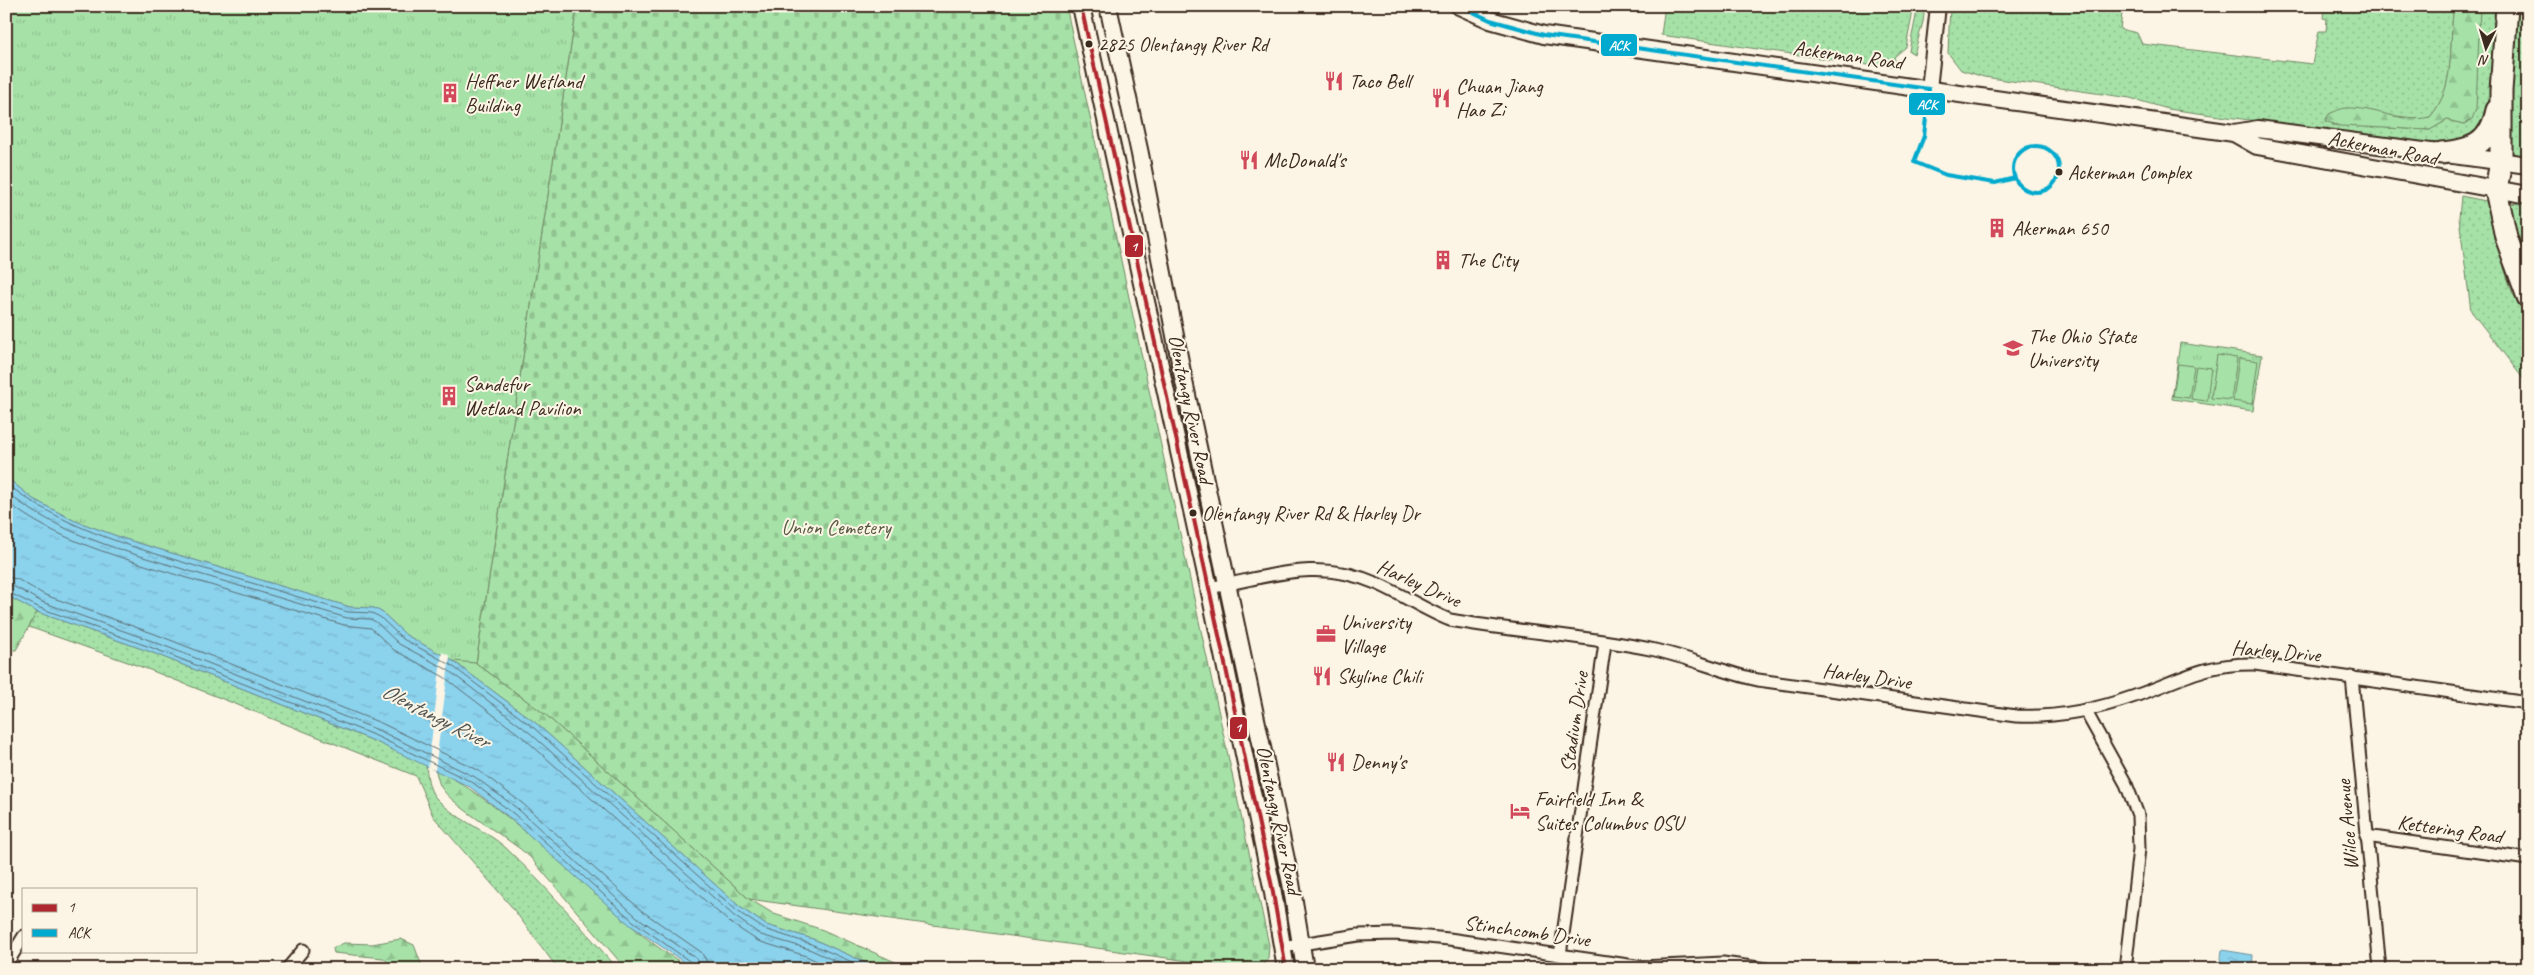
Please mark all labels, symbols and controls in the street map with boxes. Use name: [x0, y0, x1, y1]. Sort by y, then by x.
north arrow: [2462, 22, 2512, 72]
place label: 2825 Olentangy River Rd: [1098, 32, 1271, 57]
line badge: ACK: [1600, 33, 1638, 57]
street label: Ackerman Road: [1791, 34, 1907, 76]
text: ACK: [1609, 37, 1632, 54]
marker: 2825 Olentangy River Rd: [1084, 39, 1094, 49]
text: N: [2478, 51, 2490, 69]
place label: Heffner Wetland Building: [465, 68, 585, 118]
place label: Taco Bell: [1349, 68, 1414, 94]
restaurant icon: Taco Bell: [1323, 70, 1345, 92]
place label: Chuan Jiang Hao Zi: [1456, 73, 1544, 123]
building icon: Heffner Wetland Building: [439, 82, 461, 104]
restaurant icon: Chuan Jiang Hao Zi: [1430, 87, 1452, 109]
line badge: ACK: [1908, 92, 1946, 116]
text: ACK: [1917, 96, 1940, 113]
street label: Ackerman Road: [2326, 125, 2442, 172]
place label: McDonald's: [1264, 147, 1347, 173]
restaurant icon: McDonald's: [1238, 149, 1260, 171]
place label: Ackerman Complex: [2068, 160, 2193, 185]
marker: Ackerman Complex: [2054, 167, 2064, 177]
place label: Akerman 650: [2012, 215, 2109, 241]
building icon: Akerman 650: [1986, 217, 2008, 239]
line badge: 1: [1124, 234, 1144, 258]
text: 1: [1131, 238, 1139, 255]
place label: The City: [1458, 247, 1520, 273]
building icon: The City: [1432, 249, 1454, 271]
place label: The Ohio State University: [2028, 323, 2137, 373]
street label: Olentangy River Road: [1163, 332, 1220, 488]
school or university icon: The Ohio State University: [2002, 337, 2024, 359]
place label: Sandefur Wetland Pavilion: [464, 371, 581, 421]
building icon: Sandefur Wetland Pavilion: [438, 385, 460, 407]
place label: Olentangy River Rd & Harley Dr: [1202, 501, 1422, 526]
marker: Olentangy River Rd & Harley Dr: [1188, 508, 1198, 518]
park label: Union Cemetery: [781, 514, 892, 540]
street label: Harley Drive: [1373, 553, 1467, 614]
place label: University Village: [1341, 609, 1413, 659]
office icon: University Village: [1315, 623, 1337, 645]
street label: Harley Drive: [2231, 634, 2324, 668]
street label: Harley Drive: [1821, 657, 1915, 695]
place label: Skyline Chili: [1337, 663, 1425, 689]
restaurant icon: Skyline Chili: [1311, 665, 1333, 687]
street label: Stadium Drive: [1554, 669, 1594, 774]
water label: Olentangy River: [377, 677, 497, 756]
line badge: 1: [1229, 716, 1248, 740]
text: 1: [1235, 719, 1243, 736]
street label: Olentangy River Road: [1251, 743, 1308, 899]
place label: Denny's: [1351, 749, 1408, 775]
restaurant icon: Denny's: [1325, 751, 1347, 773]
street label: Wilce Avenue: [2330, 778, 2364, 871]
place label: Fairfield Inn & Suites Columbus OSU: [1535, 786, 1687, 836]
hotel icon: Fairfield Inn & Suites Columbus OSU: [1509, 800, 1531, 822]
street label: Kettering Road: [2396, 809, 2507, 850]
legend: [22, 888, 198, 952]
text: 1: [68, 898, 76, 917]
street label: Stinchcomb Drive: [1462, 909, 1594, 953]
text: ACK: [68, 924, 92, 943]

